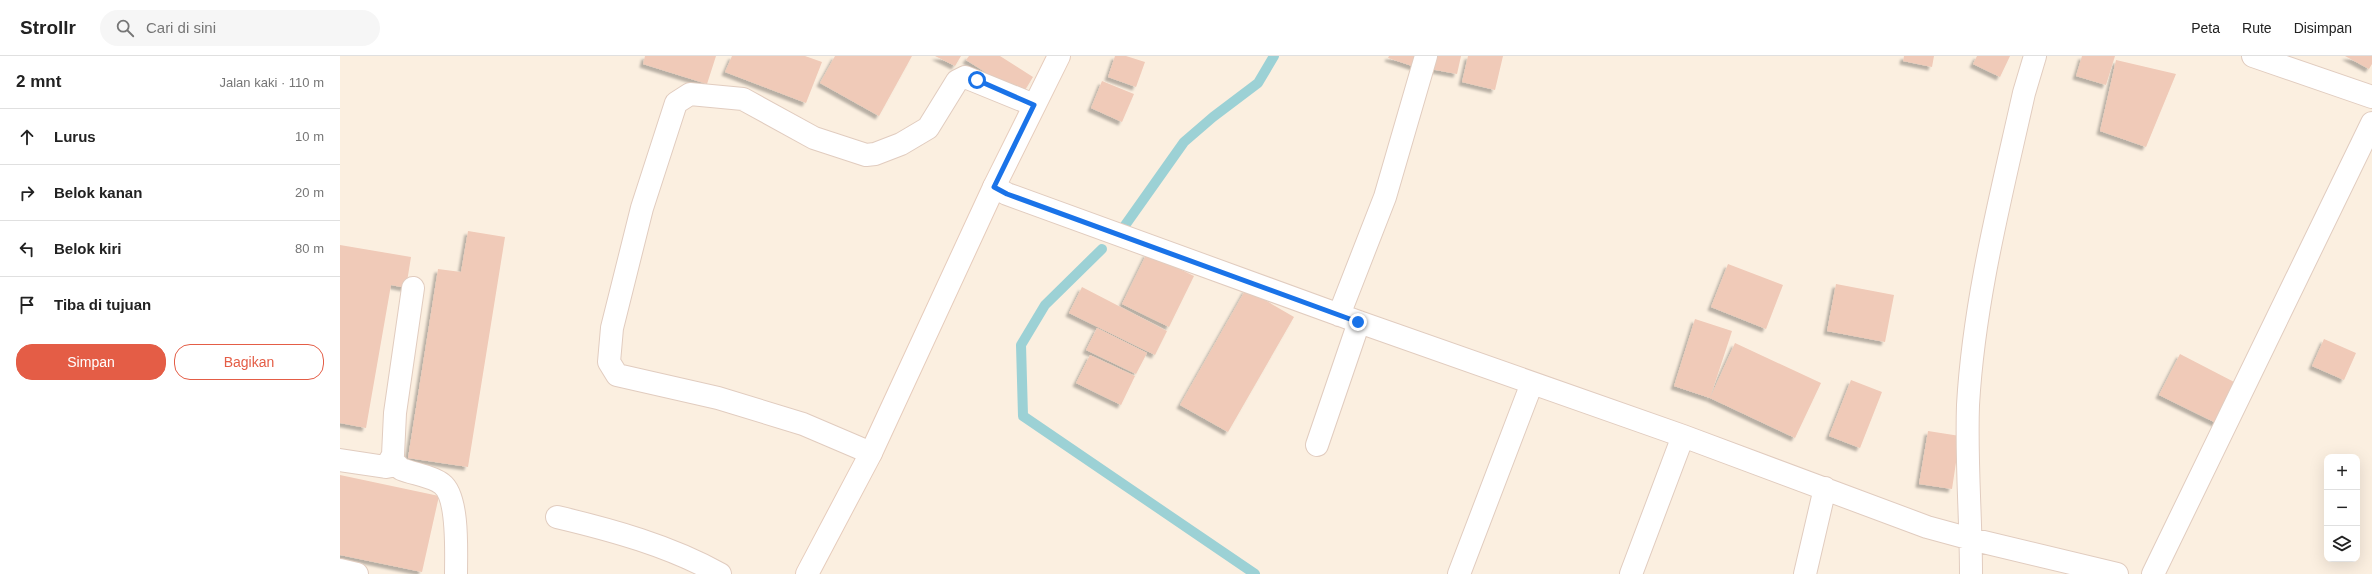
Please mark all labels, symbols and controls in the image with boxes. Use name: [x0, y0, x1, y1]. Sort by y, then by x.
search box: [100, 10, 380, 46]
text: Strollr: [20, 17, 76, 38]
icon: search: [114, 17, 136, 39]
text: Cari di sini: [146, 19, 216, 36]
text: Peta: [2191, 20, 2220, 36]
text: Rute: [2242, 20, 2272, 36]
text: Disimpan: [2294, 20, 2352, 36]
route start: [968, 71, 986, 89]
text: 2 mnt: [16, 72, 61, 91]
text: Jalan kaki · 110 m: [219, 75, 324, 90]
icon: ahead: [16, 126, 38, 148]
text: Lurus: [54, 128, 96, 145]
text: 10 m: [295, 129, 324, 144]
icon: right: [16, 182, 38, 204]
text: Belok kanan: [54, 184, 142, 201]
text: 20 m: [295, 185, 324, 200]
icon: left: [16, 238, 38, 260]
text: Belok kiri: [54, 240, 122, 257]
text: 80 m: [295, 241, 324, 256]
icon: arrive: [16, 294, 38, 316]
text: Tiba di tujuan: [54, 296, 151, 313]
route end: [1349, 313, 1367, 331]
button: Simpan: [16, 344, 166, 380]
button: Bagikan: [174, 344, 324, 380]
map controls: [2324, 454, 2360, 562]
button: +: [2324, 454, 2360, 490]
button: −: [2324, 490, 2360, 526]
button: layers: [2324, 526, 2360, 562]

